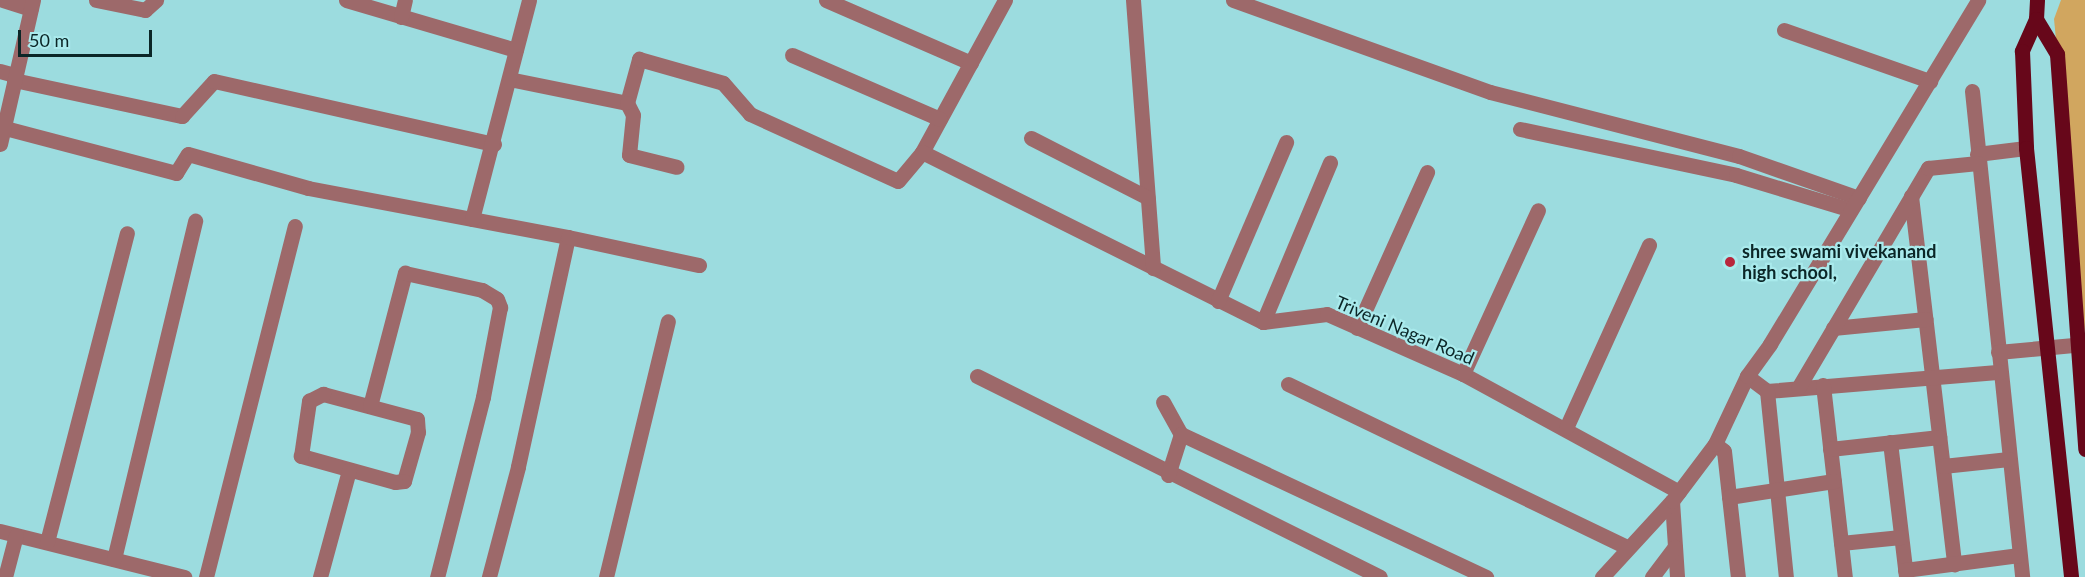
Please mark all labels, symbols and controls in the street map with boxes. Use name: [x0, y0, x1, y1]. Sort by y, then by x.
scale bar: [21, 18, 154, 56]
text: 50 m: [29, 29, 69, 51]
place label: shree swami vivekanand high school,: [1742, 241, 1937, 284]
marker: shree swami vivekanand high school,: [1723, 255, 1737, 269]
street label: Triveni Nagar Road: [1332, 291, 1478, 369]

